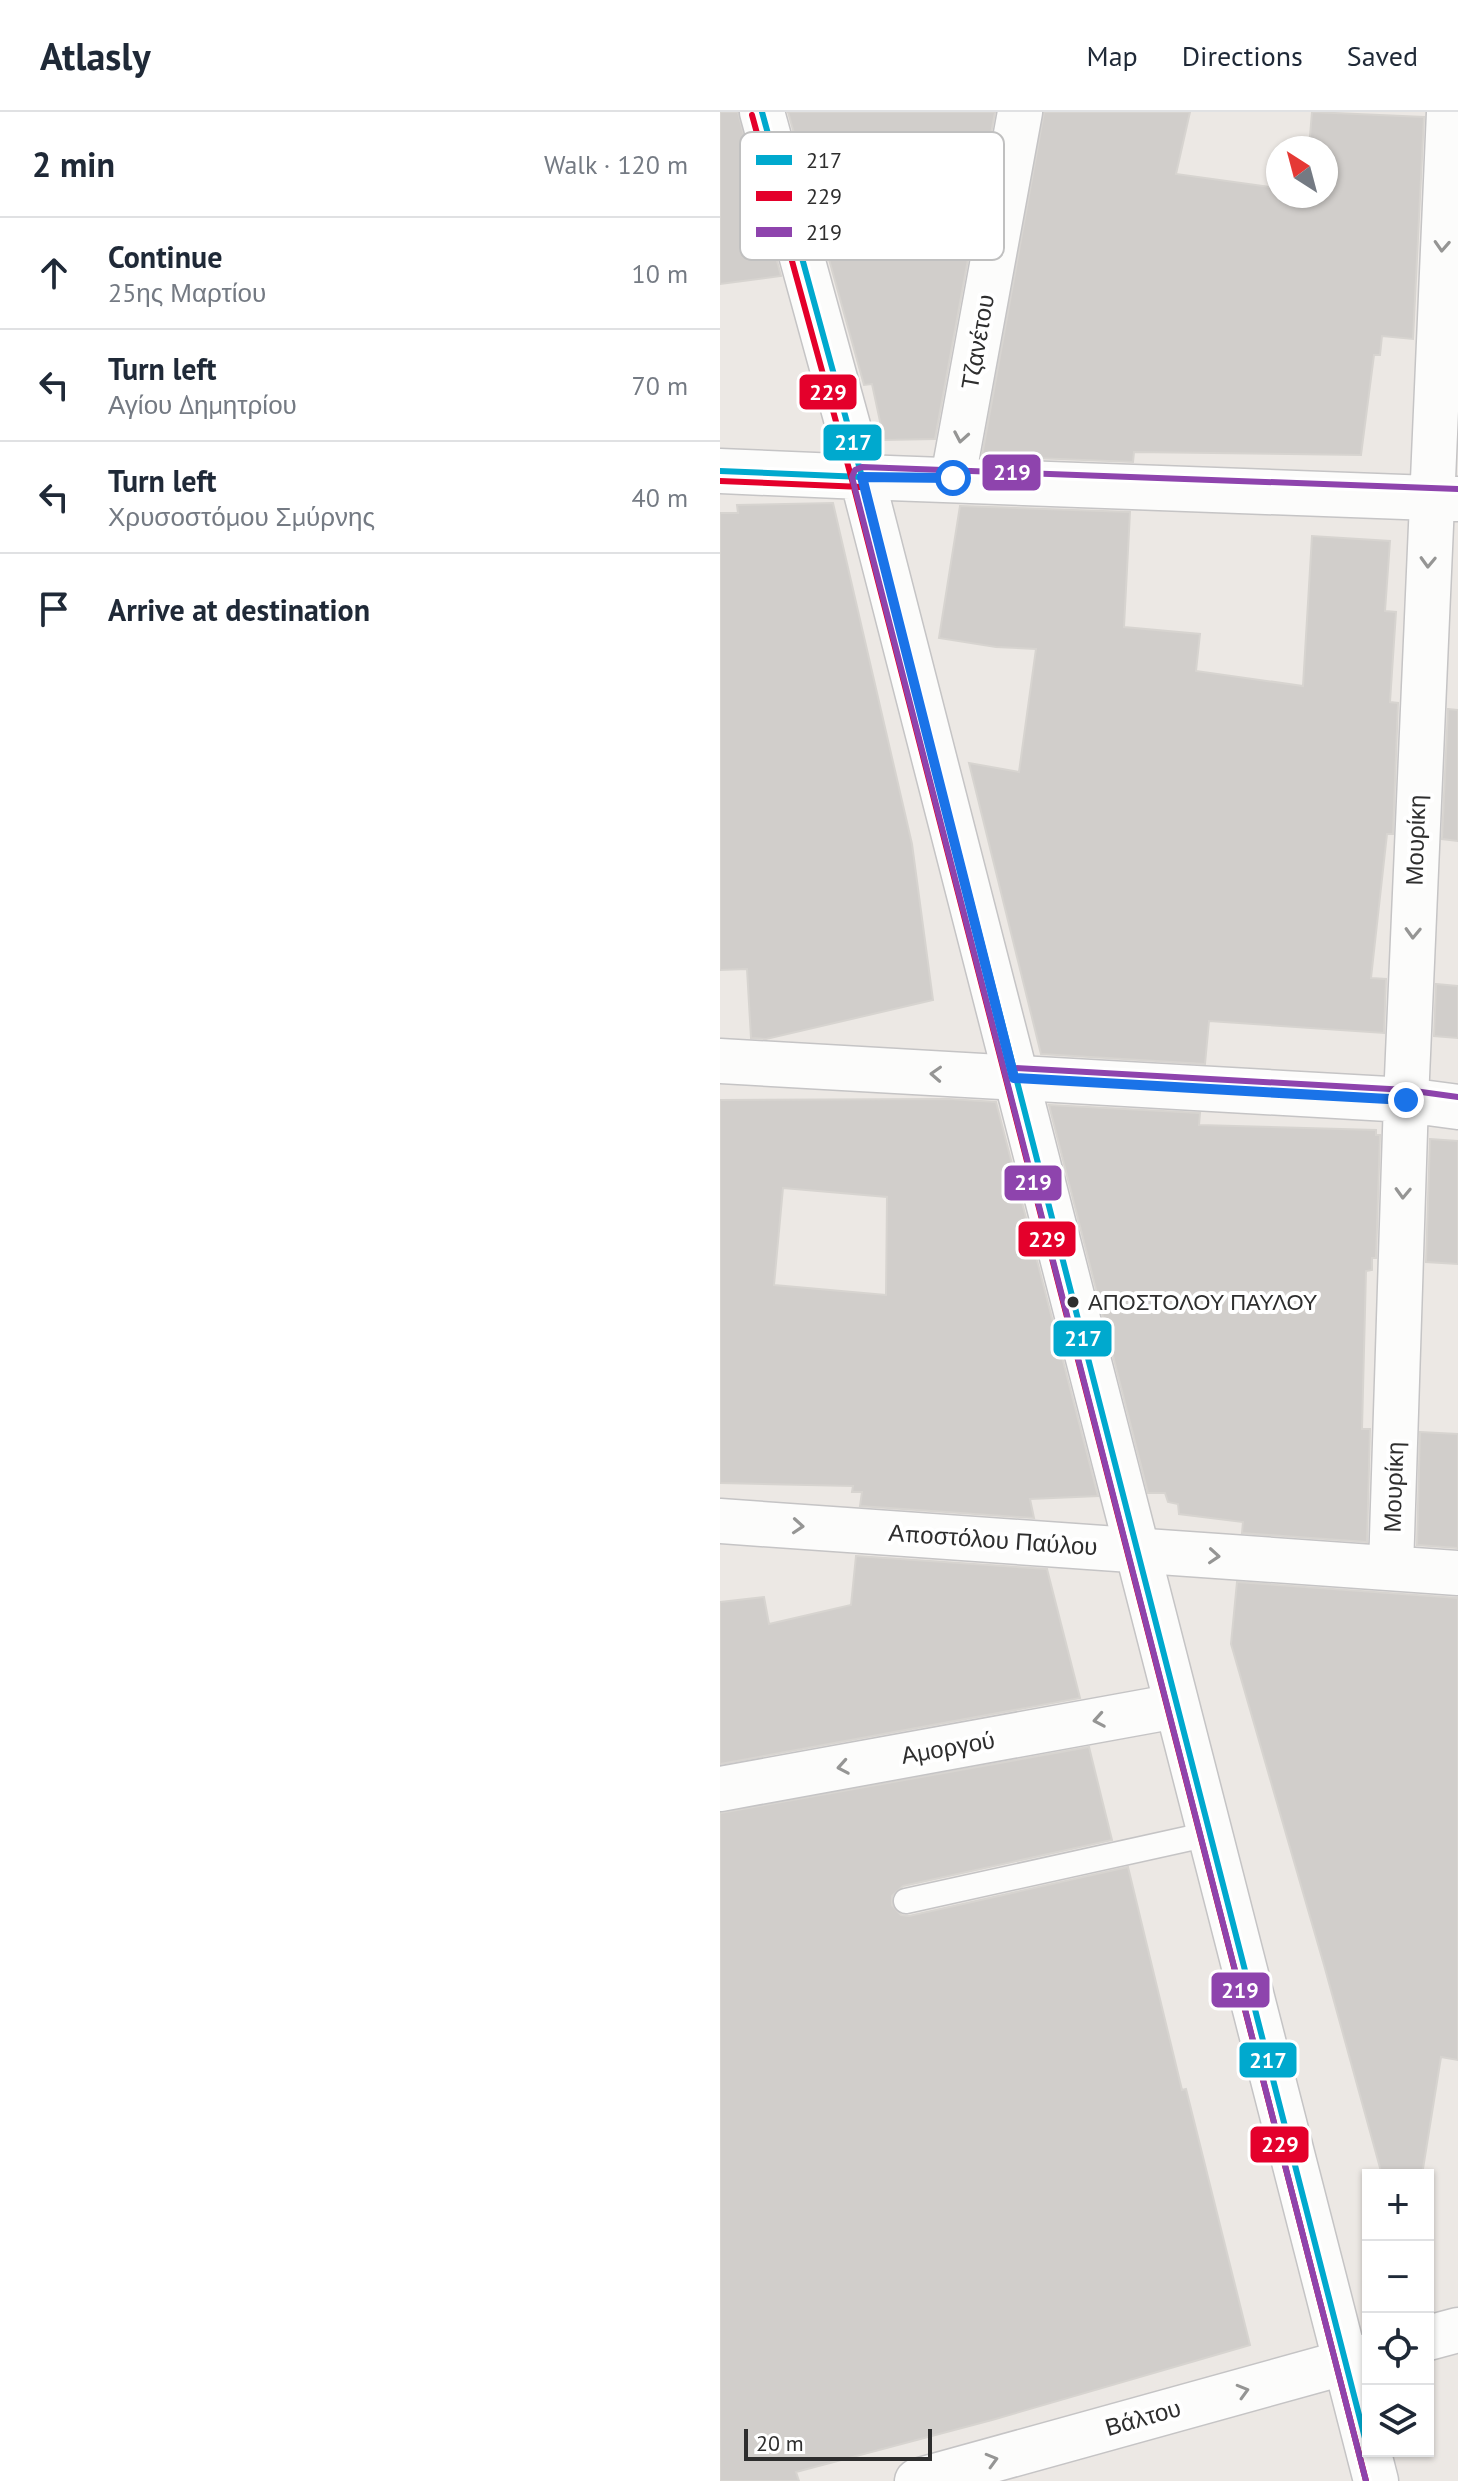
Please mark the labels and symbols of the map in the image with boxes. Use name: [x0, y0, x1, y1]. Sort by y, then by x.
legend: [740, 132, 1004, 260]
north arrow: [1266, 136, 1338, 208]
text: 217: [806, 146, 842, 174]
text: 229: [806, 182, 842, 210]
text: 219: [806, 218, 842, 246]
one-way arrow: [1434, 240, 1451, 253]
street label: Τζανέτου: [954, 292, 1001, 392]
line badge: 229: [798, 373, 858, 411]
text: 229: [809, 378, 847, 406]
line badge: 217: [822, 423, 883, 462]
text: 217: [834, 428, 872, 456]
one-way arrow: [953, 430, 970, 443]
line badge: 219: [981, 453, 1042, 492]
text: 219: [993, 458, 1031, 486]
route start: [935, 460, 971, 496]
one-way arrow: [1419, 556, 1436, 569]
street label: Μουρίκη: [1398, 794, 1433, 886]
one-way arrow: [1404, 927, 1421, 940]
one-way arrow: [929, 1065, 942, 1082]
route end: [1388, 1082, 1424, 1118]
line badge: 219: [1003, 1164, 1063, 1202]
text: 219: [1014, 1168, 1052, 1196]
one-way arrow: [1394, 1187, 1412, 1200]
line badge: 229: [1017, 1220, 1077, 1258]
text: 229: [1028, 1225, 1066, 1253]
place label: ΑΠΟΣΤΟΛΟΥ ΠΑΥΛΟΥ: [1088, 1288, 1318, 1316]
marker: ΑΠΟΣΤΟΛΟΥ ΠΑΥΛΟΥ: [1065, 1294, 1081, 1310]
line badge: 217: [1052, 1319, 1113, 1358]
text: 217: [1064, 1324, 1102, 1352]
street label: Μουρίκη: [1376, 1441, 1411, 1533]
one-way arrow: [792, 1517, 805, 1534]
street label: Αποστόλου Παύλου: [887, 1517, 1099, 1562]
one-way arrow: [1208, 1547, 1221, 1564]
one-way arrow: [1092, 1711, 1106, 1728]
street label: Αμοργού: [899, 1724, 997, 1771]
one-way arrow: [836, 1757, 850, 1774]
line badge: 219: [1210, 1971, 1271, 2009]
text: 219: [1221, 1976, 1259, 2004]
line badge: 217: [1238, 2041, 1298, 2079]
text: 217: [1249, 2046, 1287, 2074]
line badge: 229: [1249, 2125, 1310, 2164]
text: 229: [1261, 2130, 1299, 2158]
one-way arrow: [1235, 2383, 1249, 2400]
street label: Βάλτου: [1101, 2392, 1184, 2443]
scale bar: [744, 2425, 932, 2461]
one-way arrow: [985, 2453, 999, 2469]

